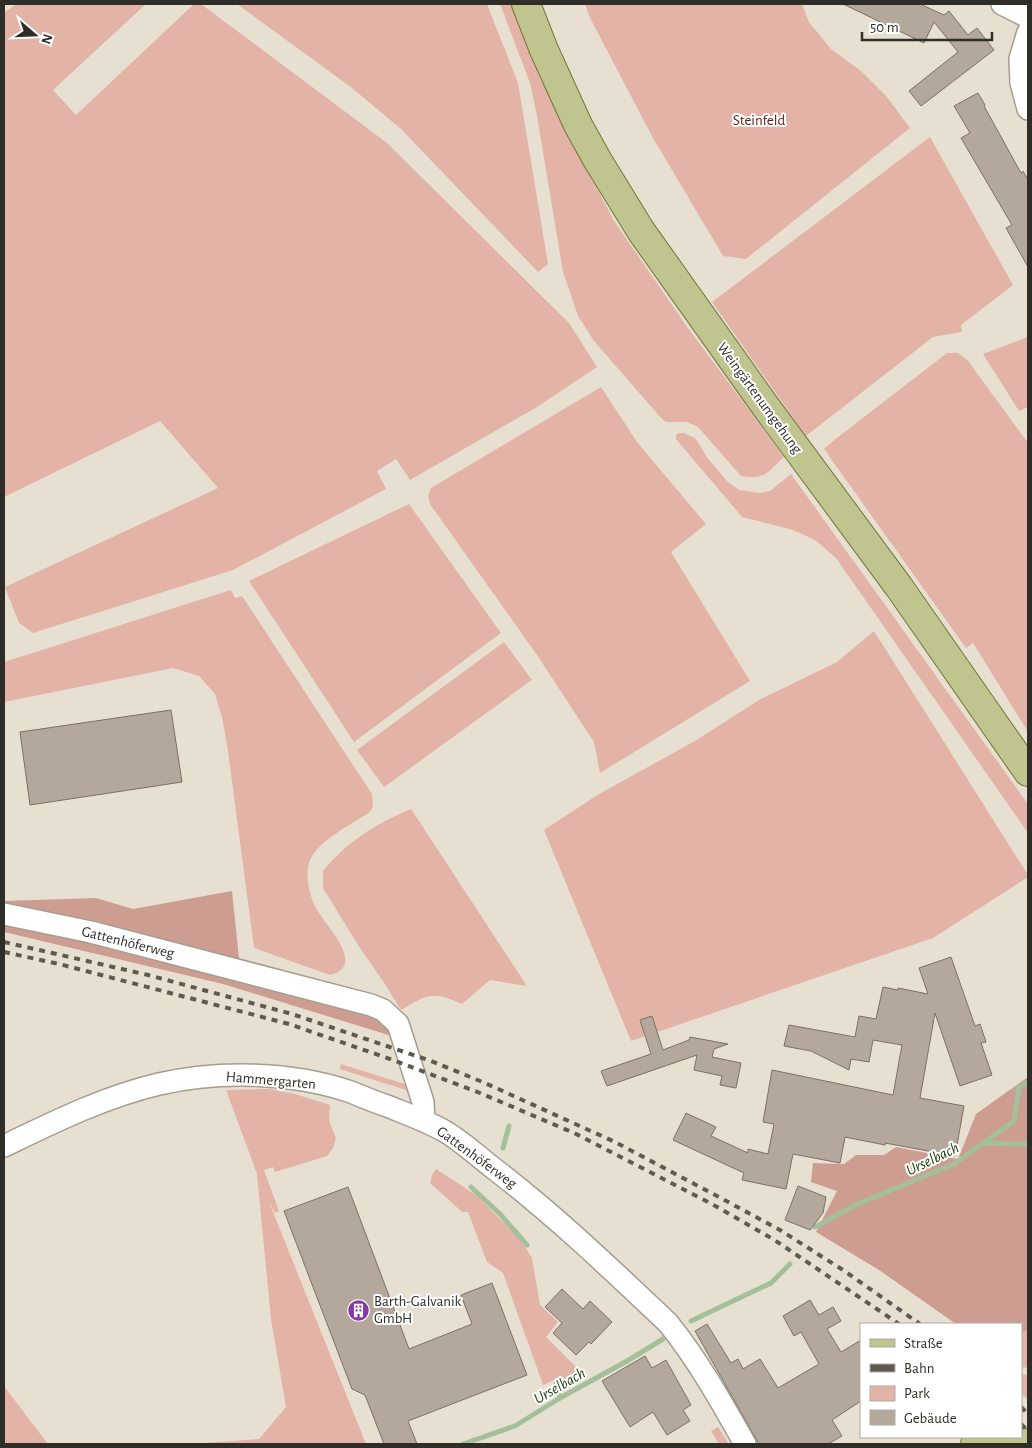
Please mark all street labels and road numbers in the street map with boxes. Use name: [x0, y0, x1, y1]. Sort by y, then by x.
street label: Weingärtenumgehung: [714, 340, 805, 457]
street label: Gattenhöferweg: [80, 924, 176, 961]
street label: Hammergarten: [225, 1069, 317, 1092]
street label: Gattenhöferweg: [434, 1123, 520, 1192]

